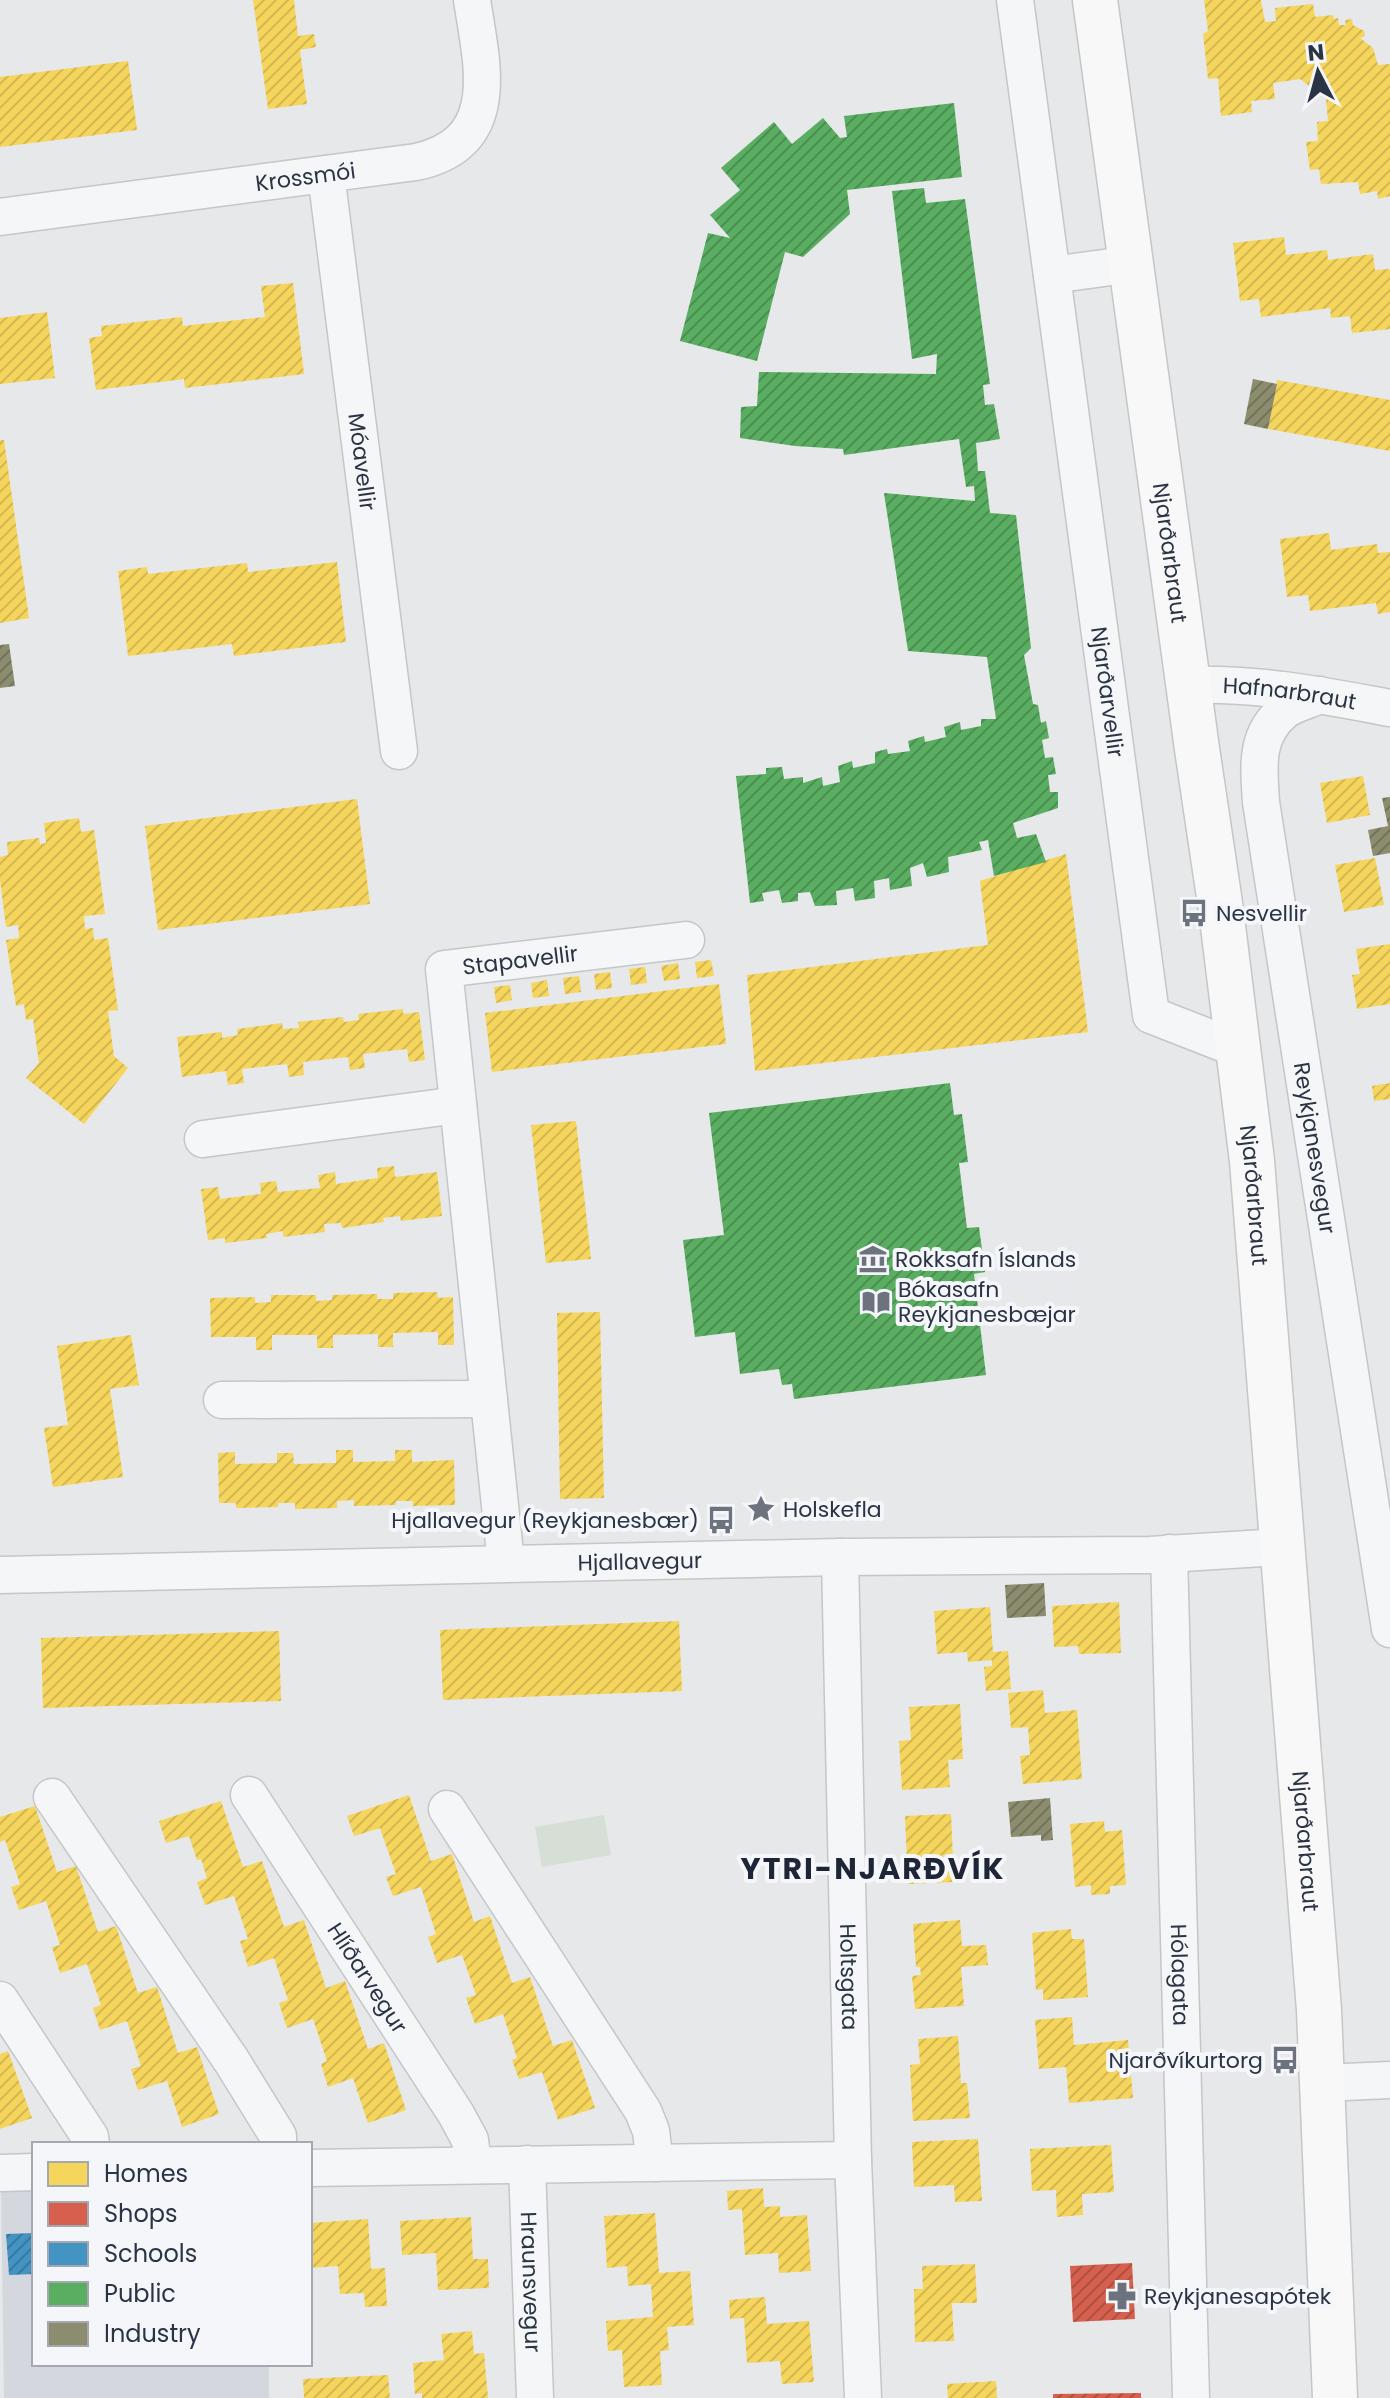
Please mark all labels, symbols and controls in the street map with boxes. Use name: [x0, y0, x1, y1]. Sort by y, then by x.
north arrow: [1278, 32, 1358, 112]
text: N: [1306, 36, 1326, 69]
street label: Krossmói: [253, 155, 357, 199]
street label: Móavellir: [341, 411, 384, 512]
street label: Njarðarbraut: [1145, 481, 1195, 625]
street label: Njarðarvellir: [1084, 625, 1132, 759]
street label: Hafnarbraut: [1222, 670, 1359, 717]
bus stop icon: Nesvellir: [1179, 898, 1209, 928]
place label: Nesvellir: [1216, 898, 1307, 929]
street label: Stapavellir: [461, 938, 580, 982]
street label: Reykjanesvegur: [1286, 1060, 1344, 1236]
street label: Njarðarbraut: [1232, 1123, 1276, 1267]
museum icon: Rokksafn Íslands: [858, 1244, 888, 1274]
place label: Rokksafn Íslands: [895, 1244, 1076, 1275]
place label: Bókasafn Reykjanesbæjar: [898, 1274, 1076, 1330]
library icon: Bókasafn Reykjanesbæjar: [861, 1287, 891, 1317]
place icon: Holskefla: [746, 1494, 776, 1524]
place label: Holskefla: [783, 1494, 882, 1525]
place label: Hjallavegur (Reykjanesbær): [391, 1505, 699, 1536]
bus stop icon: Hjallavegur (Reykjanesbær): [706, 1505, 736, 1535]
street label: Hjallavegur: [577, 1544, 702, 1578]
street label: Njarðarbraut: [1285, 1770, 1327, 1913]
district label: YTRI-NJARÐVÍK: [741, 1847, 1005, 1890]
street label: Hlíðarvegur: [320, 1916, 415, 2039]
street label: Holtsgata: [832, 1923, 866, 2031]
street label: Hólagata: [1163, 1923, 1197, 2026]
place label: Njarðvíkurtorg: [1108, 2045, 1263, 2076]
bus stop icon: Njarðvíkurtorg: [1270, 2045, 1300, 2075]
legend: [32, 2142, 312, 2366]
text: Homes: [104, 2157, 188, 2190]
text: Shops: [104, 2197, 178, 2230]
street label: Hraunsvegur: [513, 2211, 549, 2353]
text: Schools: [104, 2237, 197, 2270]
text: Public: [104, 2277, 176, 2310]
pharmacy icon: Reykjanesapótek: [1107, 2281, 1137, 2311]
place label: Reykjanesapótek: [1144, 2281, 1332, 2312]
text: Industry: [104, 2317, 201, 2350]

